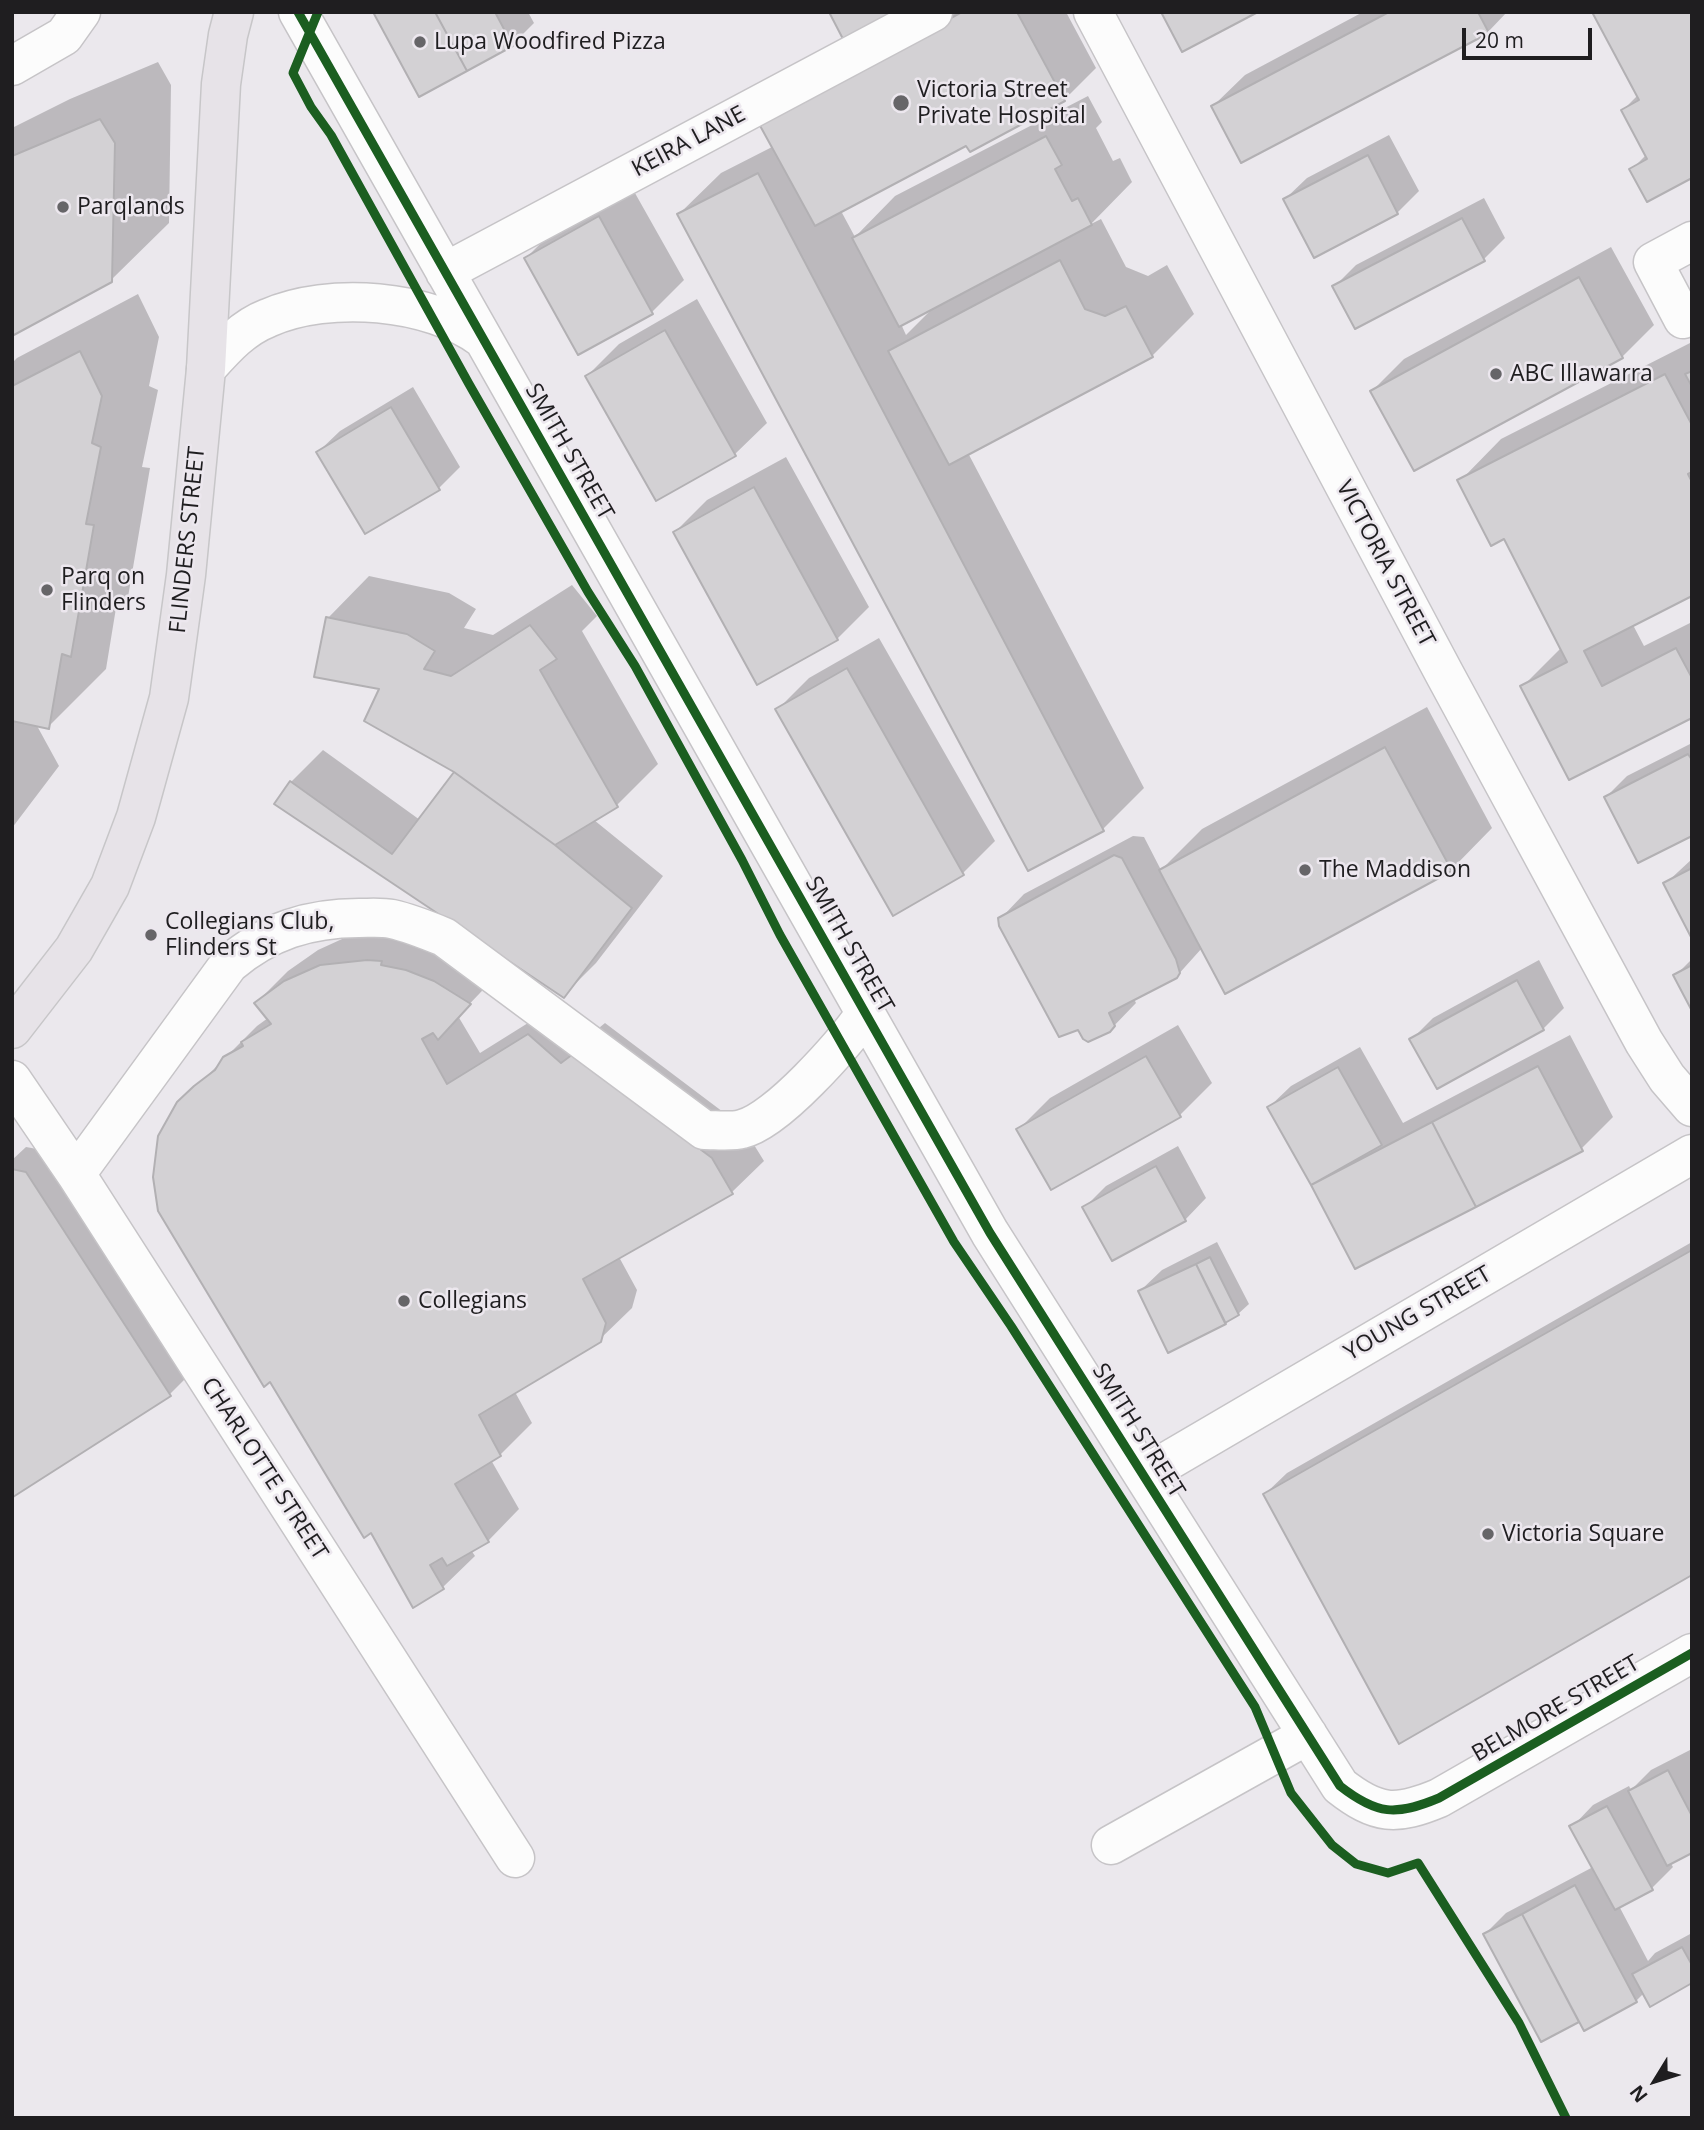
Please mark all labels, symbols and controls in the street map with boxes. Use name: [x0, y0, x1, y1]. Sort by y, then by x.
scale bar: [1466, 14, 1596, 58]
text: 20 m: [1475, 26, 1524, 54]
place label: Lupa Woodfired Pizza: [434, 28, 666, 56]
marker: Lupa Woodfired Pizza: [412, 34, 428, 50]
place label: Victoria Street Private Hospital: [917, 76, 1086, 130]
marker: Victoria Street Private Hospital: [891, 93, 911, 113]
street label: KEIRA LANE: [627, 101, 751, 183]
place label: Parqlands: [77, 193, 185, 221]
marker: Parqlands: [55, 199, 71, 215]
place label: ABC Illawarra: [1510, 360, 1653, 388]
marker: ABC Illawarra: [1488, 366, 1504, 382]
street label: SMITH STREET: [519, 379, 619, 525]
street label: FLINDERS STREET: [164, 445, 212, 635]
street label: VICTORIA STREET: [1330, 476, 1440, 652]
place label: Parq on Flinders: [61, 563, 146, 617]
marker: Parq on Flinders: [39, 582, 55, 598]
place label: The Maddison: [1319, 856, 1471, 884]
marker: The Maddison: [1297, 862, 1313, 878]
street label: SMITH STREET: [799, 872, 899, 1018]
place label: Collegians Club, Flinders St: [165, 908, 334, 962]
marker: Collegians Club, Flinders St: [143, 927, 159, 943]
street label: YOUNG STREET: [1340, 1261, 1496, 1367]
place label: Collegians: [418, 1287, 527, 1315]
marker: Collegians: [396, 1293, 412, 1309]
street label: SMITH STREET: [1086, 1359, 1190, 1503]
street label: CHARLOTTE STREET: [195, 1373, 333, 1565]
place label: Victoria Square: [1502, 1520, 1664, 1548]
marker: Victoria Square: [1480, 1526, 1496, 1542]
street label: BELMORE STREET: [1467, 1650, 1645, 1768]
north arrow: [1620, 2046, 1690, 2116]
text: N: [1623, 2080, 1653, 2108]

